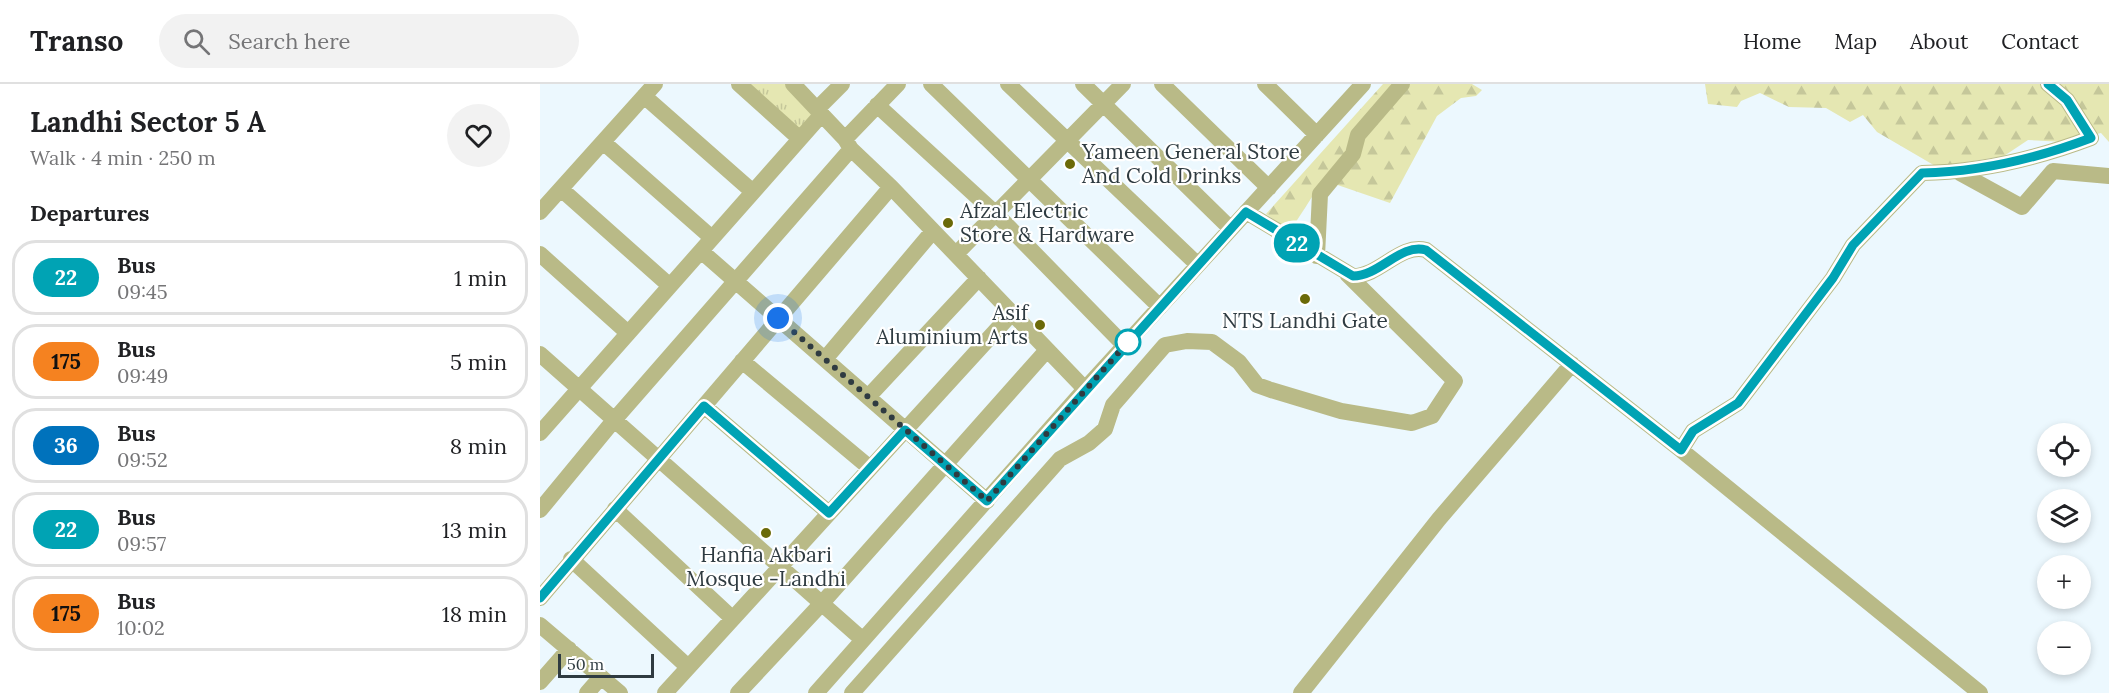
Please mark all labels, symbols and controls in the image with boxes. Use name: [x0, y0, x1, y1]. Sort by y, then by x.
search box: [159, 14, 579, 68]
text: Transo: [30, 23, 123, 59]
icon: search: [180, 25, 213, 58]
text: Search here: [228, 27, 351, 55]
text: Home: [1743, 28, 1801, 55]
text: Map: [1834, 28, 1877, 55]
text: About: [1910, 28, 1968, 55]
text: Contact: [2001, 28, 2079, 55]
text: Landhi Sector 5 A: [30, 104, 266, 140]
button: heart: [447, 104, 510, 167]
place label: Yameen General Store And Cold Drinks: [1081, 138, 1300, 189]
text: Walk · 4 min · 250 m: [30, 145, 216, 170]
marker: Yameen General Store And Cold Drinks: [1063, 157, 1077, 171]
place label: Afzal Electric Store & Hardware: [959, 197, 1134, 248]
text: Departures: [30, 199, 149, 227]
marker: Afzal Electric Store & Hardware: [941, 216, 955, 230]
line badge: 22: [1270, 224, 1324, 262]
text: 22: [1286, 230, 1308, 257]
text: Bus: [117, 251, 156, 279]
text: 22: [55, 264, 77, 291]
text: 1 min: [454, 264, 507, 292]
text: 09:45: [117, 279, 168, 304]
marker: NTS Landhi Gate: [1298, 292, 1312, 306]
place label: Asif Aluminium Arts: [875, 299, 1030, 350]
your location: [763, 303, 793, 333]
place label: NTS Landhi Gate: [1222, 307, 1388, 334]
marker: Asif Aluminium Arts: [1033, 318, 1047, 332]
unlabelled marker: [1115, 329, 1141, 355]
text: Bus: [117, 335, 156, 363]
text: 175: [51, 348, 81, 375]
text: 5 min: [450, 348, 507, 376]
text: 09:49: [117, 363, 168, 388]
text: Bus: [117, 419, 156, 447]
map controls: [2037, 423, 2091, 675]
button: locate: [2037, 423, 2091, 477]
text: 36: [54, 432, 78, 459]
text: 8 min: [450, 432, 507, 460]
text: 09:52: [117, 447, 168, 472]
button: layers: [2037, 489, 2091, 543]
text: Bus: [117, 503, 156, 531]
text: 22: [55, 516, 77, 543]
text: 13 min: [442, 516, 507, 544]
marker: Hanfia Akbari Mosque -Landhi: [759, 526, 773, 540]
text: 09:57: [117, 531, 166, 556]
place label: Hanfia Akbari Mosque -Landhi: [686, 541, 846, 592]
button: +: [2037, 555, 2091, 609]
text: Bus: [117, 587, 156, 615]
text: 175: [51, 600, 81, 627]
text: 18 min: [442, 600, 507, 628]
text: 10:02: [117, 615, 165, 640]
button: −: [2037, 621, 2091, 675]
scale bar: [558, 651, 654, 678]
text: 50 m: [567, 654, 604, 674]

